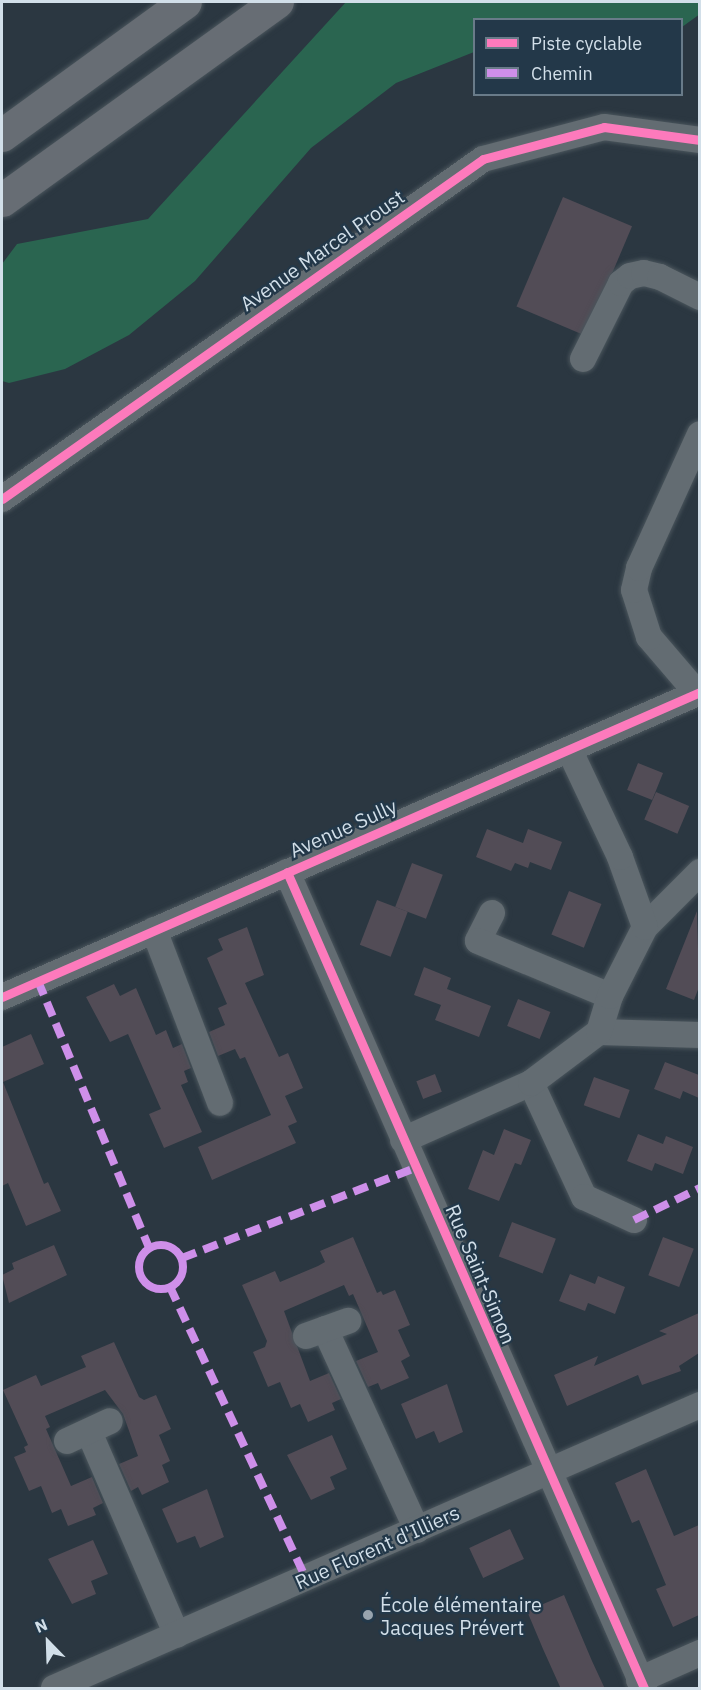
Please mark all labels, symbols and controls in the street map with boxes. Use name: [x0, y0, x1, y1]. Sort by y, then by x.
legend: [473, 18, 683, 96]
text: Piste cyclable: [531, 32, 642, 55]
text: Chemin: [531, 62, 593, 85]
street label: Avenue Marcel Proust: [235, 184, 409, 316]
street label: Avenue Sully: [286, 794, 400, 862]
street label: Rue Saint-Simon: [441, 1201, 521, 1347]
street label: Rue Florent d'Illiers: [291, 1500, 463, 1594]
place label: École élémentaire Jacques Prévert: [380, 1592, 542, 1639]
marker: École élémentaire Jacques Prévert: [361, 1608, 375, 1622]
north arrow: [18, 1612, 78, 1672]
text: N: [32, 1614, 50, 1637]

